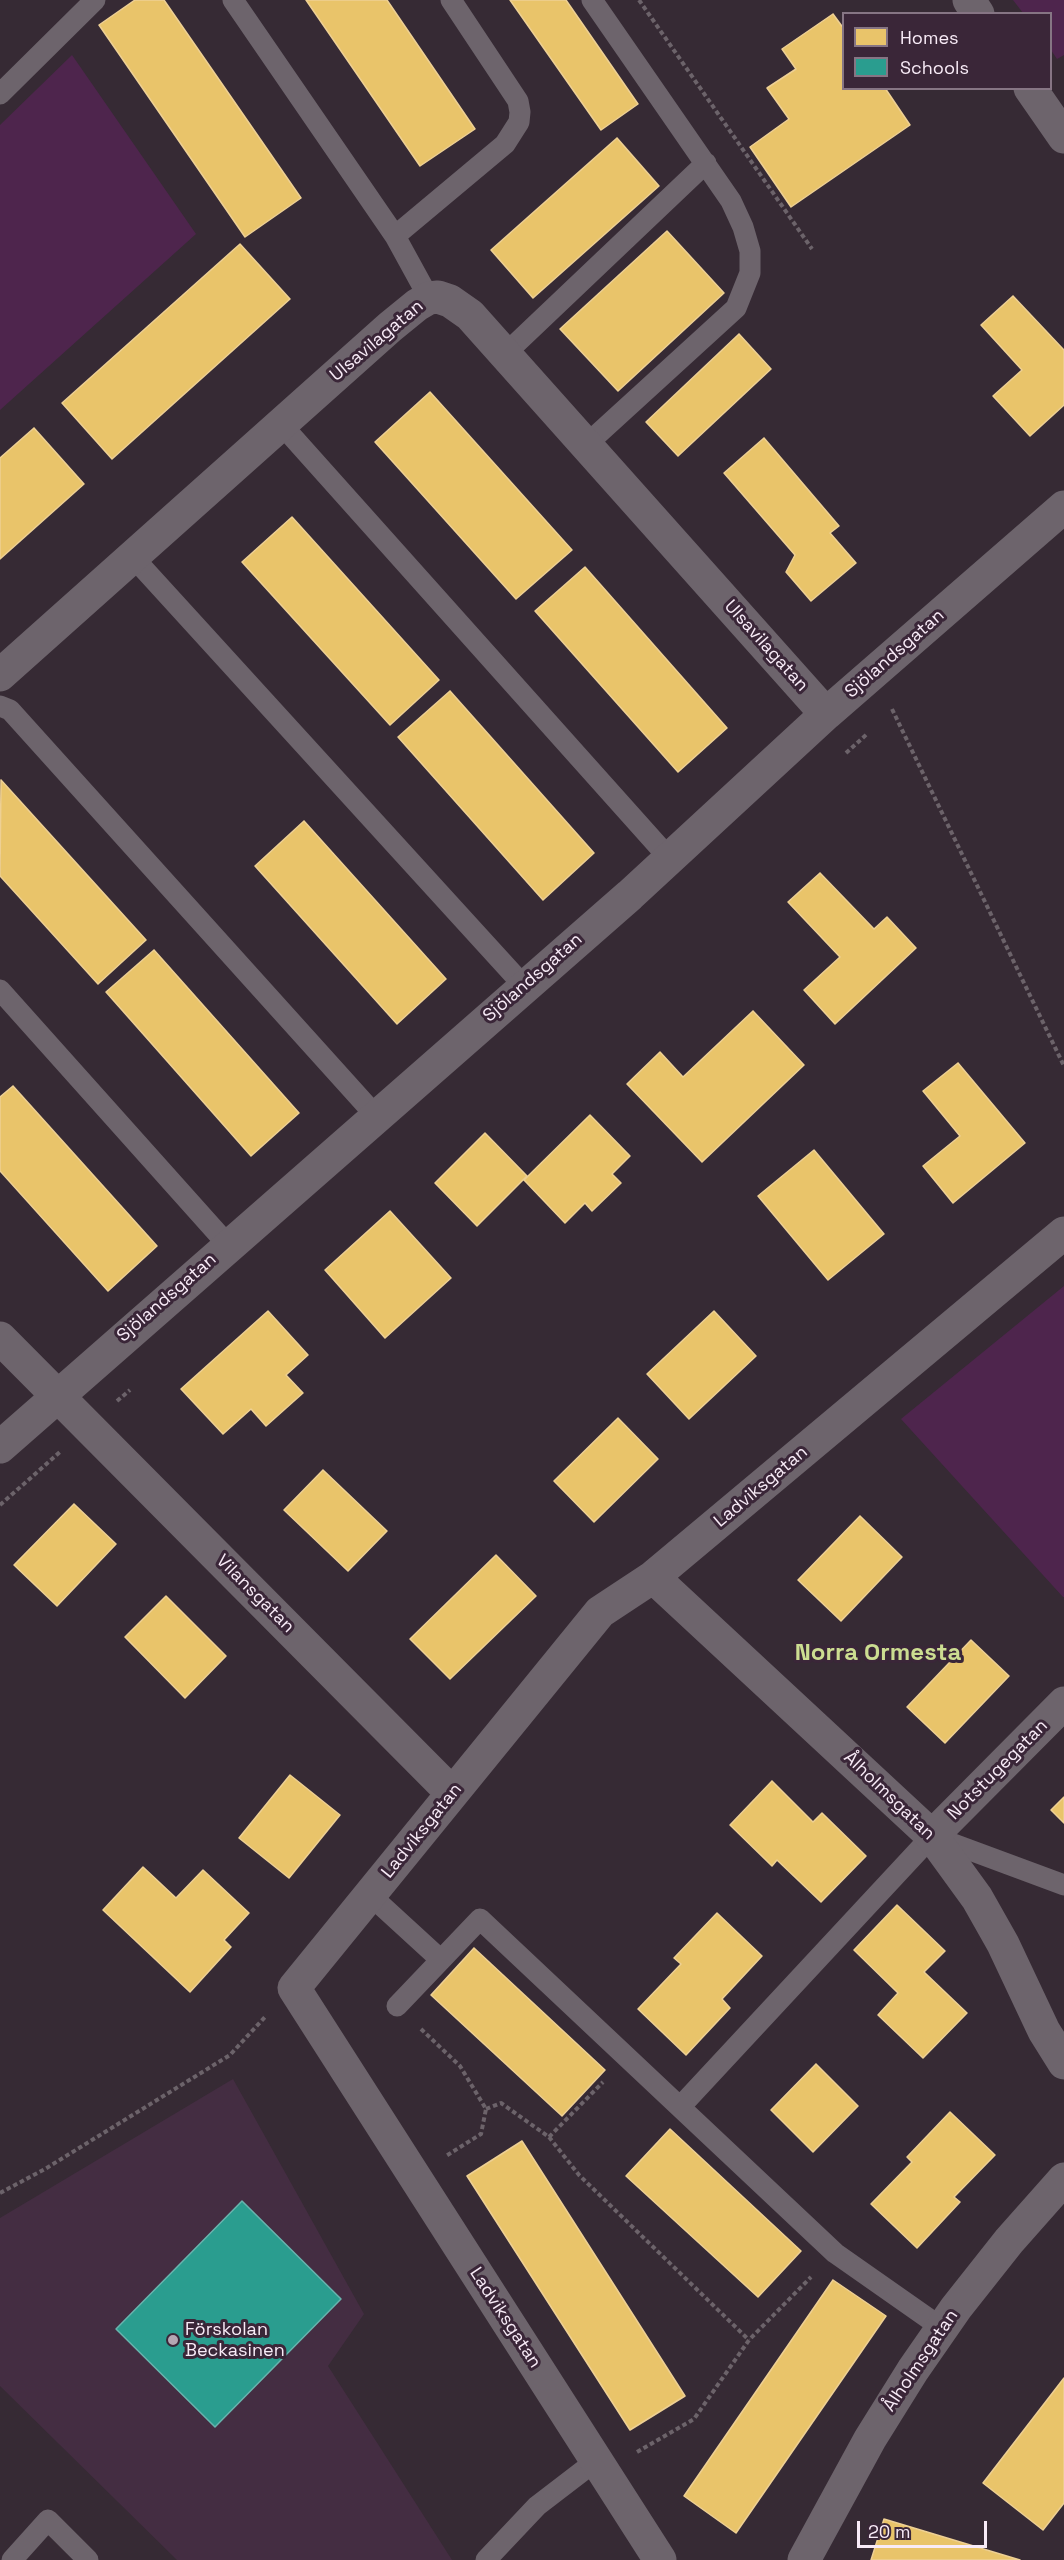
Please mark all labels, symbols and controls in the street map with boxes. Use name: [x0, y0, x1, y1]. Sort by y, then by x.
legend: [842, 12, 1052, 90]
text: Homes: [900, 26, 959, 49]
text: Schools: [900, 56, 969, 79]
street label: Ulsavilagatan: [326, 296, 428, 386]
street label: Ulsavilagatan: [719, 596, 813, 696]
street label: Sjölandsgatan: [841, 605, 949, 703]
street label: Sjölandsgatan: [479, 929, 587, 1027]
street label: Sjölandsgatan: [113, 1249, 221, 1347]
street label: Ladviksgatan: [710, 1442, 812, 1532]
street label: Vilansgatan: [211, 1550, 299, 1638]
district label: Norra Ormesta: [795, 1639, 961, 1667]
street label: Notstugegatan: [943, 1715, 1053, 1825]
street label: Ålholmsgatan: [839, 1747, 939, 1845]
street label: Ladviksgatan: [377, 1779, 467, 1883]
street label: Ladviksgatan: [464, 2264, 546, 2372]
street label: Ålholmsgatan: [879, 2306, 963, 2416]
place label: Förskolan Beckasinen: [185, 2319, 285, 2362]
marker: Förskolan Beckasinen: [166, 2333, 180, 2347]
scale bar: [860, 2509, 990, 2547]
text: 20 m: [868, 2520, 911, 2543]

